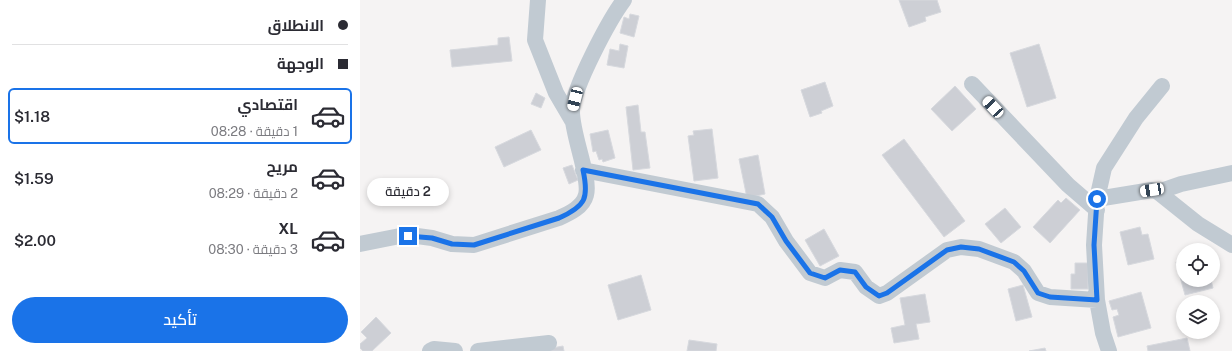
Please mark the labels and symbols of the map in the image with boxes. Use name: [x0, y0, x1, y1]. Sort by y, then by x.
car: [566, 86, 584, 112]
car: [980, 94, 1006, 120]
callout: 2 دقيقة: [367, 178, 449, 206]
car: [1139, 182, 1165, 198]
route start: [1088, 190, 1106, 208]
route end: [399, 227, 417, 245]

